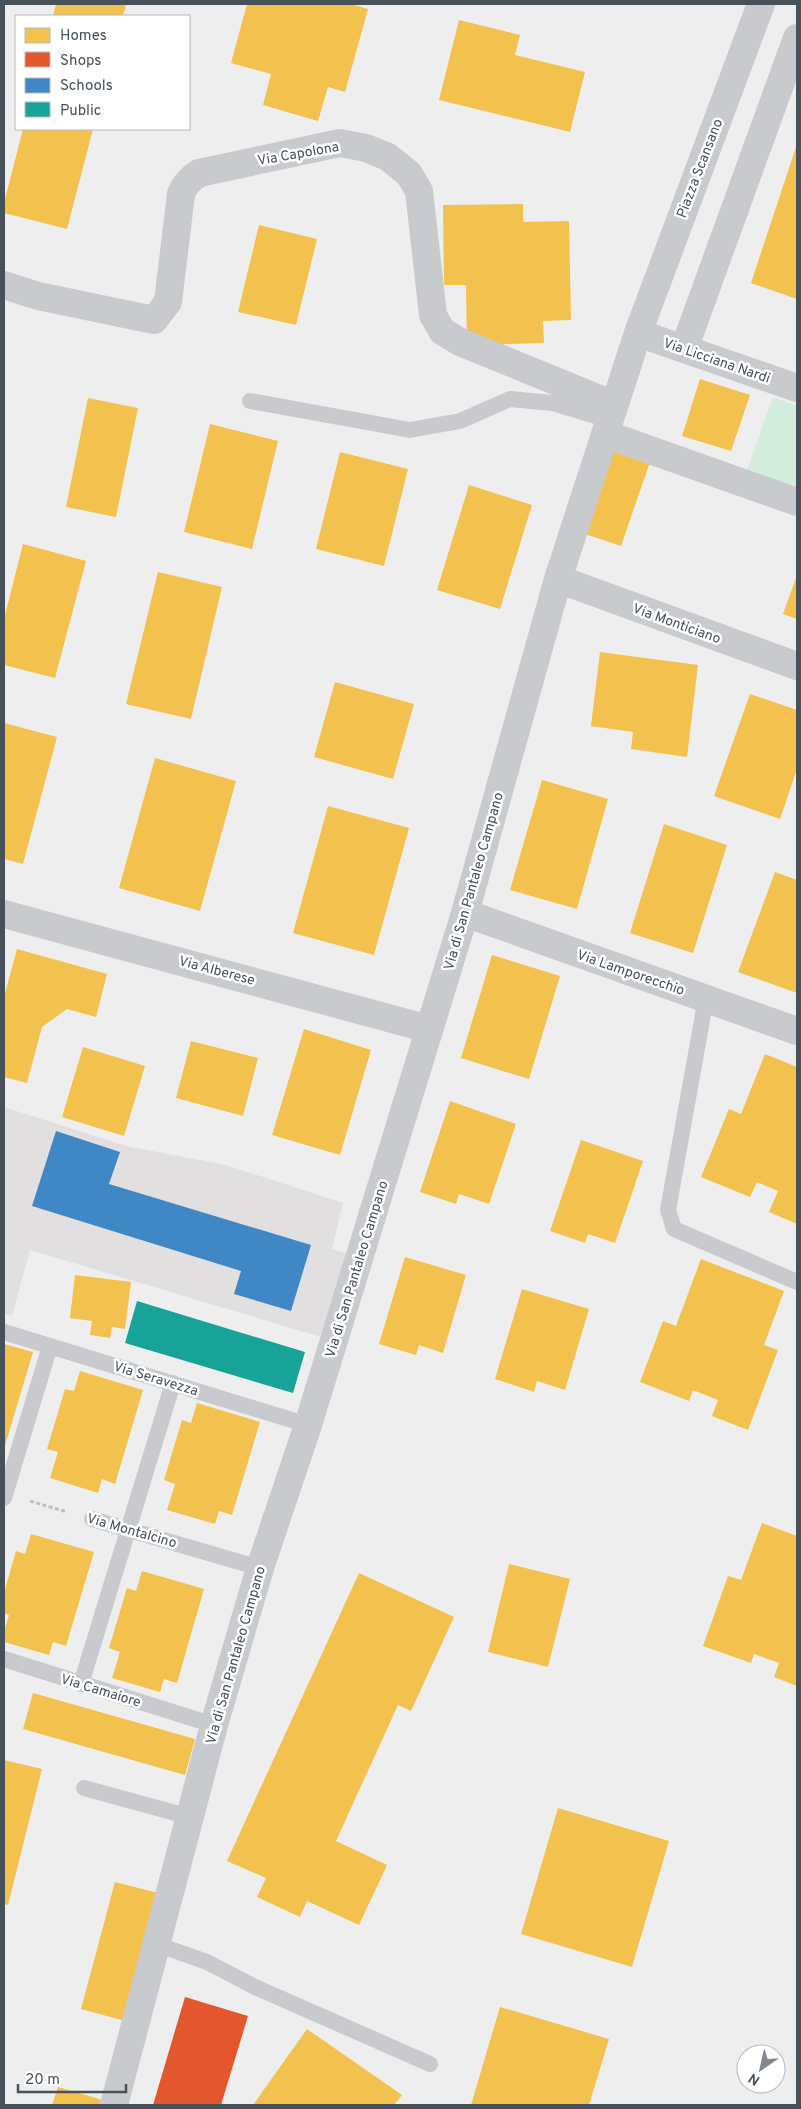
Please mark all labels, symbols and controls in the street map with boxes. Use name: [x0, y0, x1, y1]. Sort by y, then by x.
legend: [15, 15, 190, 130]
text: Homes: [60, 27, 107, 46]
text: Shops: [60, 52, 101, 71]
text: Schools: [60, 77, 113, 96]
text: Public: [60, 102, 101, 121]
street label: Piazza Scansano: [674, 116, 727, 221]
street label: Via Capolona: [256, 139, 340, 170]
street label: Via Licciana Nardi: [661, 335, 772, 388]
street label: Via Monticiano: [630, 601, 723, 648]
street label: Via di San Pantaleo Campano: [441, 790, 508, 972]
street label: Via Lamporecchio: [574, 947, 687, 1000]
street label: Via Alberese: [177, 953, 257, 990]
street label: Via di San Pantaleo Campano: [322, 1179, 393, 1360]
street label: Via Seravezza: [111, 1358, 200, 1400]
street label: Via Montalcino: [85, 1510, 179, 1552]
street label: Via di San Pantaleo Campano: [203, 1564, 270, 1746]
street label: Via Camaiore: [58, 1671, 143, 1712]
north arrow: [736, 2044, 786, 2094]
scale bar: [18, 2062, 125, 2094]
text: N: [746, 2069, 763, 2088]
text: 20 m: [25, 2071, 60, 2090]

